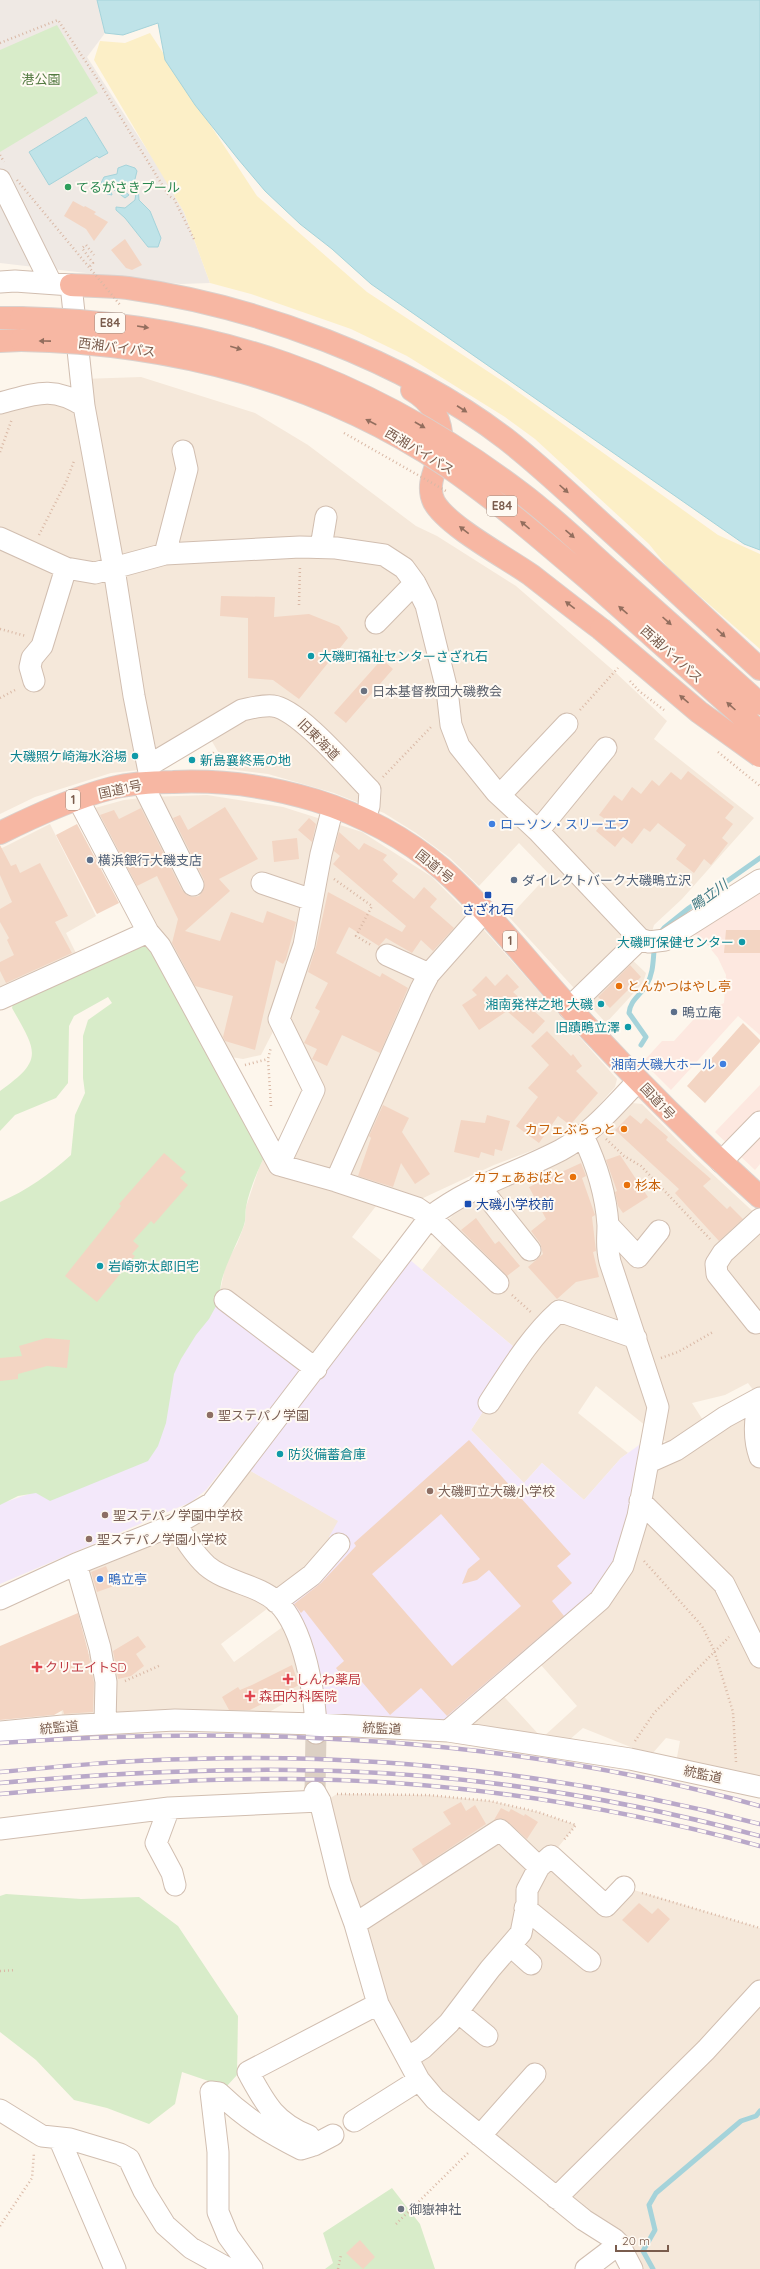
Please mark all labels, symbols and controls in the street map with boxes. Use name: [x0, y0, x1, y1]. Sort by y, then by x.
park label: 港公園: [21, 71, 61, 87]
place label: てるがさきプール: [76, 179, 180, 195]
marker: てるがさきプール: [63, 182, 73, 192]
road number: E84: [95, 313, 125, 333]
one-way arrow: [137, 324, 149, 330]
street label: 西湘バイパス: [77, 334, 157, 360]
one-way arrow: [39, 337, 51, 344]
one-way arrow: [230, 345, 242, 351]
one-way arrow: [457, 405, 467, 413]
one-way arrow: [365, 419, 377, 425]
one-way arrow: [414, 422, 426, 429]
street label: 西湘バイパス: [383, 424, 457, 478]
one-way arrow: [560, 484, 569, 493]
road number: E84: [487, 496, 517, 516]
one-way arrow: [520, 521, 531, 530]
one-way arrow: [458, 525, 469, 534]
one-way arrow: [565, 530, 575, 539]
one-way arrow: [564, 601, 575, 609]
one-way arrow: [618, 606, 629, 615]
one-way arrow: [662, 616, 672, 626]
street label: 西湘バイパス: [638, 622, 706, 686]
one-way arrow: [716, 628, 726, 637]
place label: 大磯町福祉センターさざれ石: [319, 648, 488, 664]
marker: 大磯町福祉センターさざれ石: [306, 651, 316, 661]
place label: 日本基督教団大磯教会: [372, 683, 502, 699]
marker: 日本基督教団大磯教会: [359, 686, 369, 696]
one-way arrow: [679, 694, 689, 703]
one-way arrow: [726, 701, 736, 711]
street label: 旧東海道: [295, 715, 343, 763]
place label: 大磯照ケ崎海水浴場: [10, 748, 127, 764]
marker: 大磯照ケ崎海水浴場: [130, 751, 140, 761]
place label: 新島襄終焉の地: [200, 752, 291, 768]
marker: 新島襄終焉の地: [187, 755, 197, 765]
street label: 国道1号: [97, 777, 143, 801]
road number: 1: [66, 790, 80, 810]
place label: ローソン・スリーエフ: [500, 816, 630, 832]
marker: ローソン・スリーエフ: [487, 819, 497, 829]
street label: 国道1号: [413, 846, 457, 886]
place label: 横浜銀行大磯支店: [98, 852, 202, 868]
marker: 横浜銀行大磯支店: [85, 855, 95, 865]
place label: ダイレクトバーク大磯鴫立沢: [522, 872, 691, 888]
water label: 鴫立川: [687, 874, 733, 915]
marker: ダイレクトバーク大磯鴫立沢: [509, 875, 519, 885]
marker: さざれ石: [483, 890, 493, 900]
place label: さざれ石: [462, 901, 514, 917]
road number: 1: [503, 931, 517, 951]
place label: 大磯町保健センター: [617, 934, 734, 950]
marker: 大磯町保健センター: [737, 937, 747, 947]
place label: とんかつはやし亭: [627, 978, 731, 994]
marker: とんかつはやし亭: [614, 981, 624, 991]
place label: 湘南発祥之地 大磯: [485, 996, 593, 1012]
marker: 湘南発祥之地 大磯: [596, 999, 606, 1009]
place label: 鴫立庵: [682, 1004, 721, 1020]
marker: 鴫立庵: [669, 1007, 679, 1017]
place label: 旧蹟鴫立澤: [555, 1019, 620, 1035]
marker: 旧蹟鴫立澤: [623, 1022, 633, 1032]
place label: 湘南大磯大ホール: [611, 1056, 715, 1072]
marker: 湘南大磯大ホール: [718, 1059, 728, 1069]
street label: 国道1号: [637, 1080, 679, 1122]
place label: カフェぶらっと: [525, 1121, 616, 1137]
marker: カフェぶらっと: [619, 1124, 629, 1134]
place label: カフェあおばと: [474, 1169, 565, 1185]
marker: カフェあおばと: [568, 1172, 578, 1182]
place label: 杉本: [635, 1177, 661, 1193]
marker: 杉本: [622, 1180, 632, 1190]
place label: 大磯小学校前: [476, 1196, 554, 1212]
marker: 大磯小学校前: [463, 1199, 473, 1209]
place label: 岩崎弥太郎旧宅: [108, 1258, 199, 1274]
marker: 岩崎弥太郎旧宅: [95, 1261, 105, 1271]
place label: 聖ステパノ学園: [218, 1407, 309, 1423]
marker: 聖ステパノ学園: [205, 1410, 215, 1420]
place label: 防災備蓄倉庫: [288, 1446, 366, 1462]
marker: 防災備蓄倉庫: [275, 1449, 285, 1459]
place label: 大磯町立大磯小学校: [438, 1483, 555, 1499]
marker: 大磯町立大磯小学校: [425, 1486, 435, 1496]
place label: 聖ステパノ学園中学校: [113, 1507, 243, 1523]
marker: 聖ステパノ学園中学校: [100, 1510, 110, 1520]
place label: 聖ステパノ学園小学校: [97, 1531, 227, 1547]
marker: 聖ステパノ学園小学校: [84, 1534, 94, 1544]
place label: 鴫立亭: [108, 1571, 147, 1587]
marker: 鴫立亭: [95, 1574, 105, 1584]
place label: クリエイトSD: [45, 1659, 127, 1675]
marker: クリエイトSD: [32, 1662, 42, 1672]
place label: しんわ薬局: [296, 1671, 361, 1687]
marker: しんわ薬局: [283, 1674, 293, 1684]
place label: 森田内科医院: [259, 1688, 337, 1704]
marker: 森田内科医院: [244, 1690, 256, 1702]
street label: 統監道: [39, 1717, 79, 1737]
street label: 統監道: [362, 1719, 402, 1737]
street label: 統監道: [682, 1762, 724, 1786]
place label: 御嶽神社: [409, 2201, 461, 2217]
marker: 御嶽神社: [396, 2204, 406, 2214]
scale bar: [616, 2227, 668, 2253]
text: 20 m: [622, 2233, 650, 2248]

